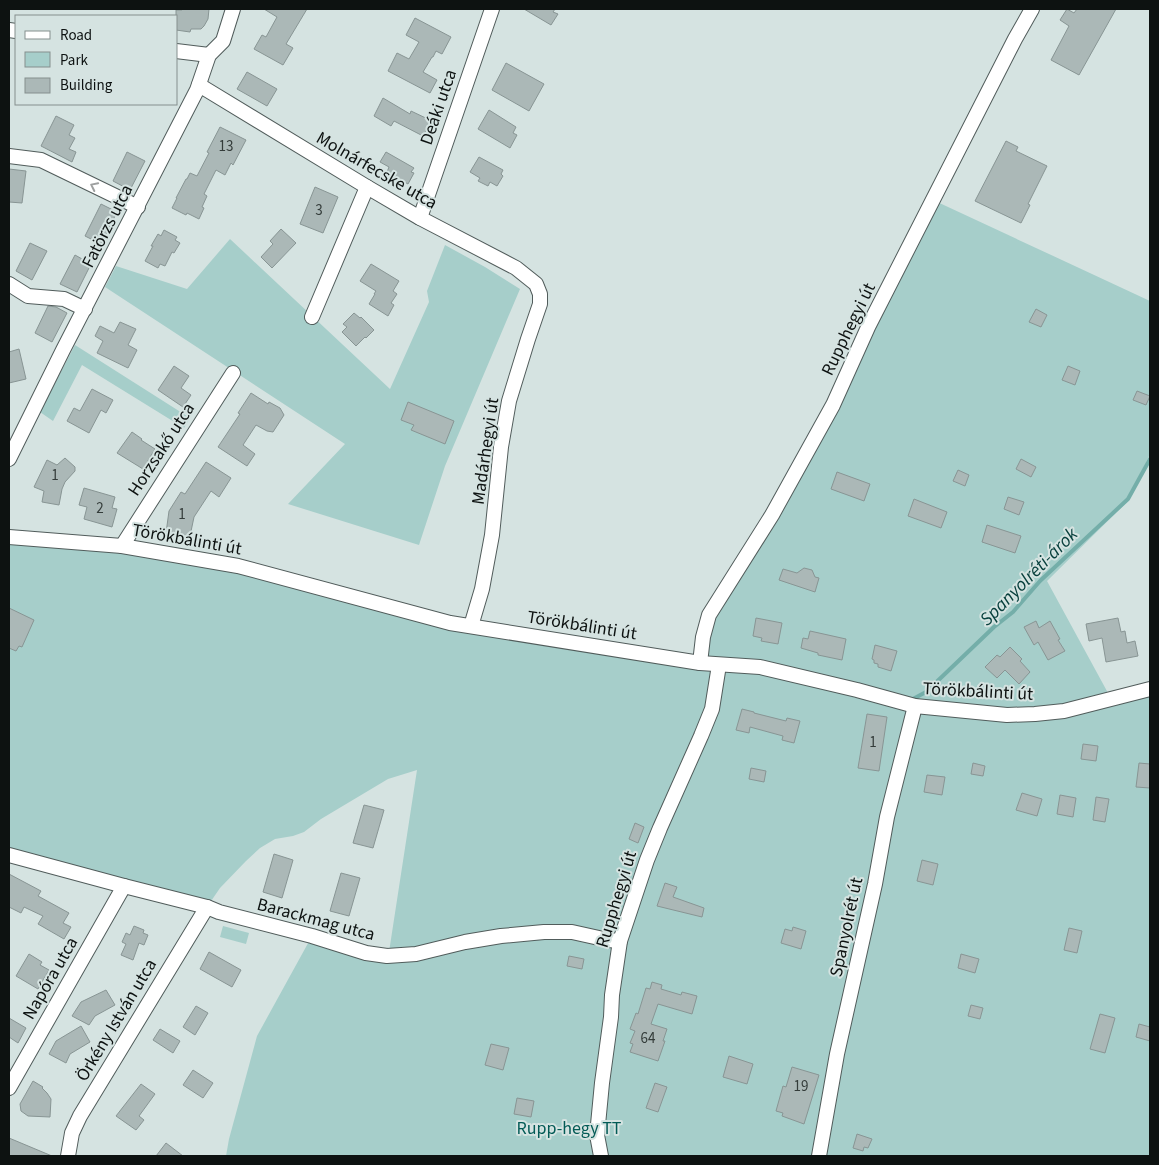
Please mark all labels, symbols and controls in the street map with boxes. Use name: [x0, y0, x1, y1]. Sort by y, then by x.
legend: [15, 15, 178, 105]
text: Road: [60, 25, 92, 46]
text: Park: [60, 50, 89, 71]
street label: Deáki utca: [414, 66, 463, 148]
text: Building: [60, 75, 113, 96]
street label: Molnárfecske utca: [312, 126, 442, 215]
house number: 13: [219, 136, 233, 157]
street label: Fatörzs utca: [76, 180, 139, 272]
one-way arrow: [90, 182, 99, 192]
house number: 3: [315, 200, 323, 221]
street label: Rupphegyi út: [815, 279, 882, 380]
street label: Madárhegyi út: [466, 396, 505, 506]
street label: Horzsakő utca: [122, 398, 201, 501]
house number: 1: [51, 465, 59, 486]
house number: 2: [96, 498, 104, 519]
house number: 1: [178, 504, 186, 525]
street label: Törökbálinti út: [130, 518, 244, 561]
water label: Spanyolréti-árok: [974, 521, 1085, 632]
street label: Törökbálinti út: [525, 604, 638, 646]
street label: Törökbálinti út: [922, 676, 1034, 707]
house number: 1: [869, 732, 877, 753]
street label: Rupphegyi út: [590, 848, 643, 951]
street label: Spanyolrét út: [824, 875, 869, 979]
street label: Barackmag utca: [254, 892, 378, 947]
street label: Napóra utca: [17, 932, 84, 1024]
street label: Örkény István utca: [70, 954, 163, 1086]
house number: 64: [641, 1028, 656, 1049]
house number: 19: [794, 1076, 808, 1097]
park label: Rupp-hegy TT: [517, 1116, 622, 1141]

